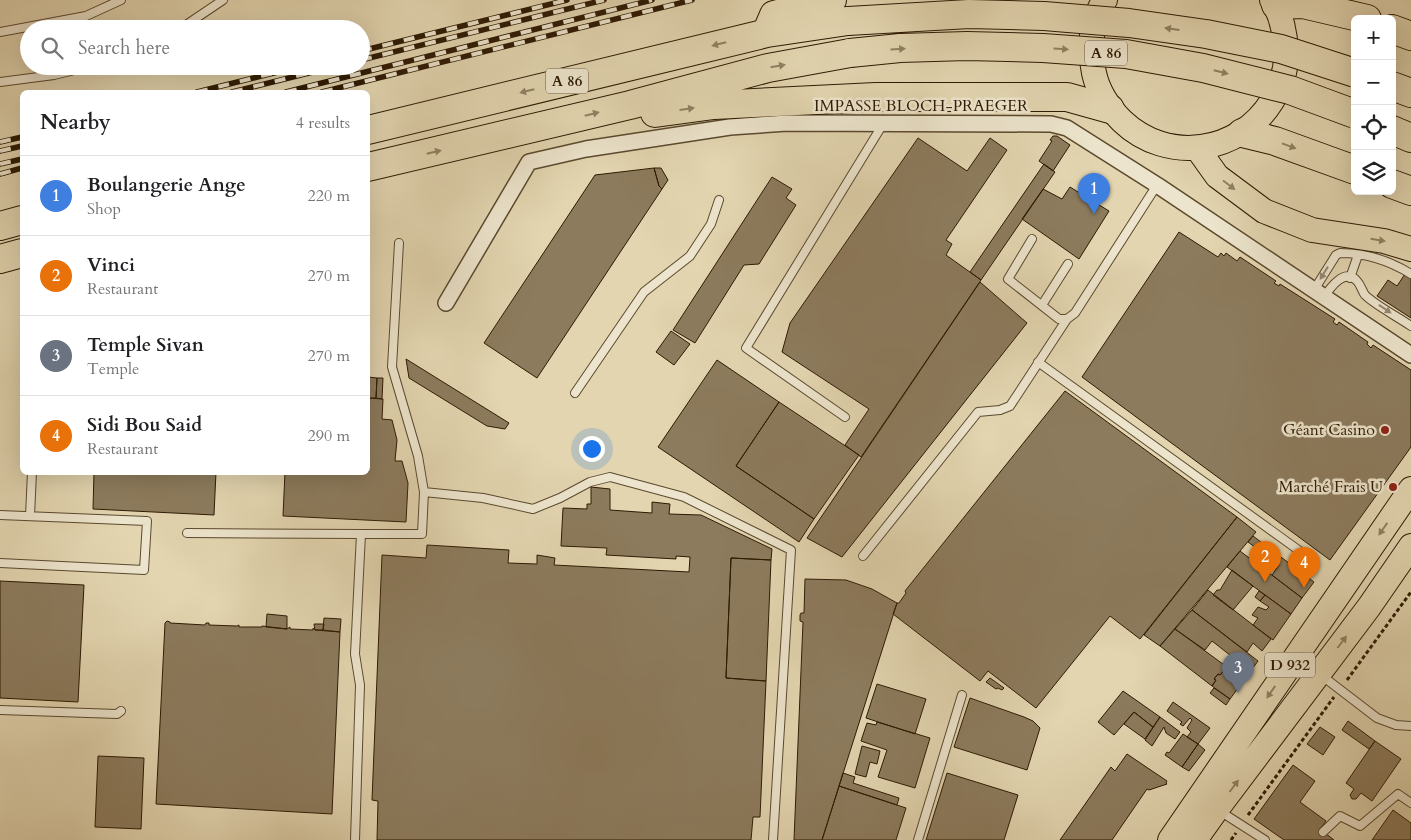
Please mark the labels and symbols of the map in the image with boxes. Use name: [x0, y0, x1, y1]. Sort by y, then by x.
one-way arrow: [1163, 25, 1179, 33]
one-way arrow: [712, 40, 727, 48]
road number: A 86: [1085, 40, 1127, 66]
one-way arrow: [891, 44, 907, 52]
one-way arrow: [1053, 46, 1069, 54]
one-way arrow: [771, 61, 787, 69]
road number: A 86: [546, 68, 588, 94]
one-way arrow: [1214, 68, 1229, 76]
one-way arrow: [520, 87, 535, 95]
street label: IMPASSE BLOCH-PRAEGER: [814, 95, 1028, 117]
one-way arrow: [680, 105, 696, 113]
one-way arrow: [584, 110, 599, 118]
one-way arrow: [1282, 142, 1297, 150]
one-way arrow: [426, 148, 441, 156]
pin: 1: [1078, 173, 1110, 214]
one-way arrow: [1222, 179, 1235, 190]
one-way arrow: [1370, 236, 1386, 244]
one-way arrow: [1320, 267, 1329, 280]
one-way arrow: [1379, 304, 1392, 314]
place label: Géant Casino: [1283, 419, 1375, 441]
marker: Géant Casino: [1379, 424, 1391, 436]
your location: [579, 436, 605, 462]
place label: Marché Frais U: [1278, 476, 1383, 498]
marker: Marché Frais U: [1387, 481, 1399, 493]
one-way arrow: [1378, 523, 1388, 536]
pin: 2: [1249, 541, 1281, 582]
pin: 4: [1288, 547, 1320, 588]
one-way arrow: [1337, 635, 1347, 649]
pin: 3: [1222, 652, 1254, 693]
road number: D 932: [1265, 652, 1315, 678]
one-way arrow: [1267, 685, 1276, 699]
one-way arrow: [1229, 779, 1239, 793]

